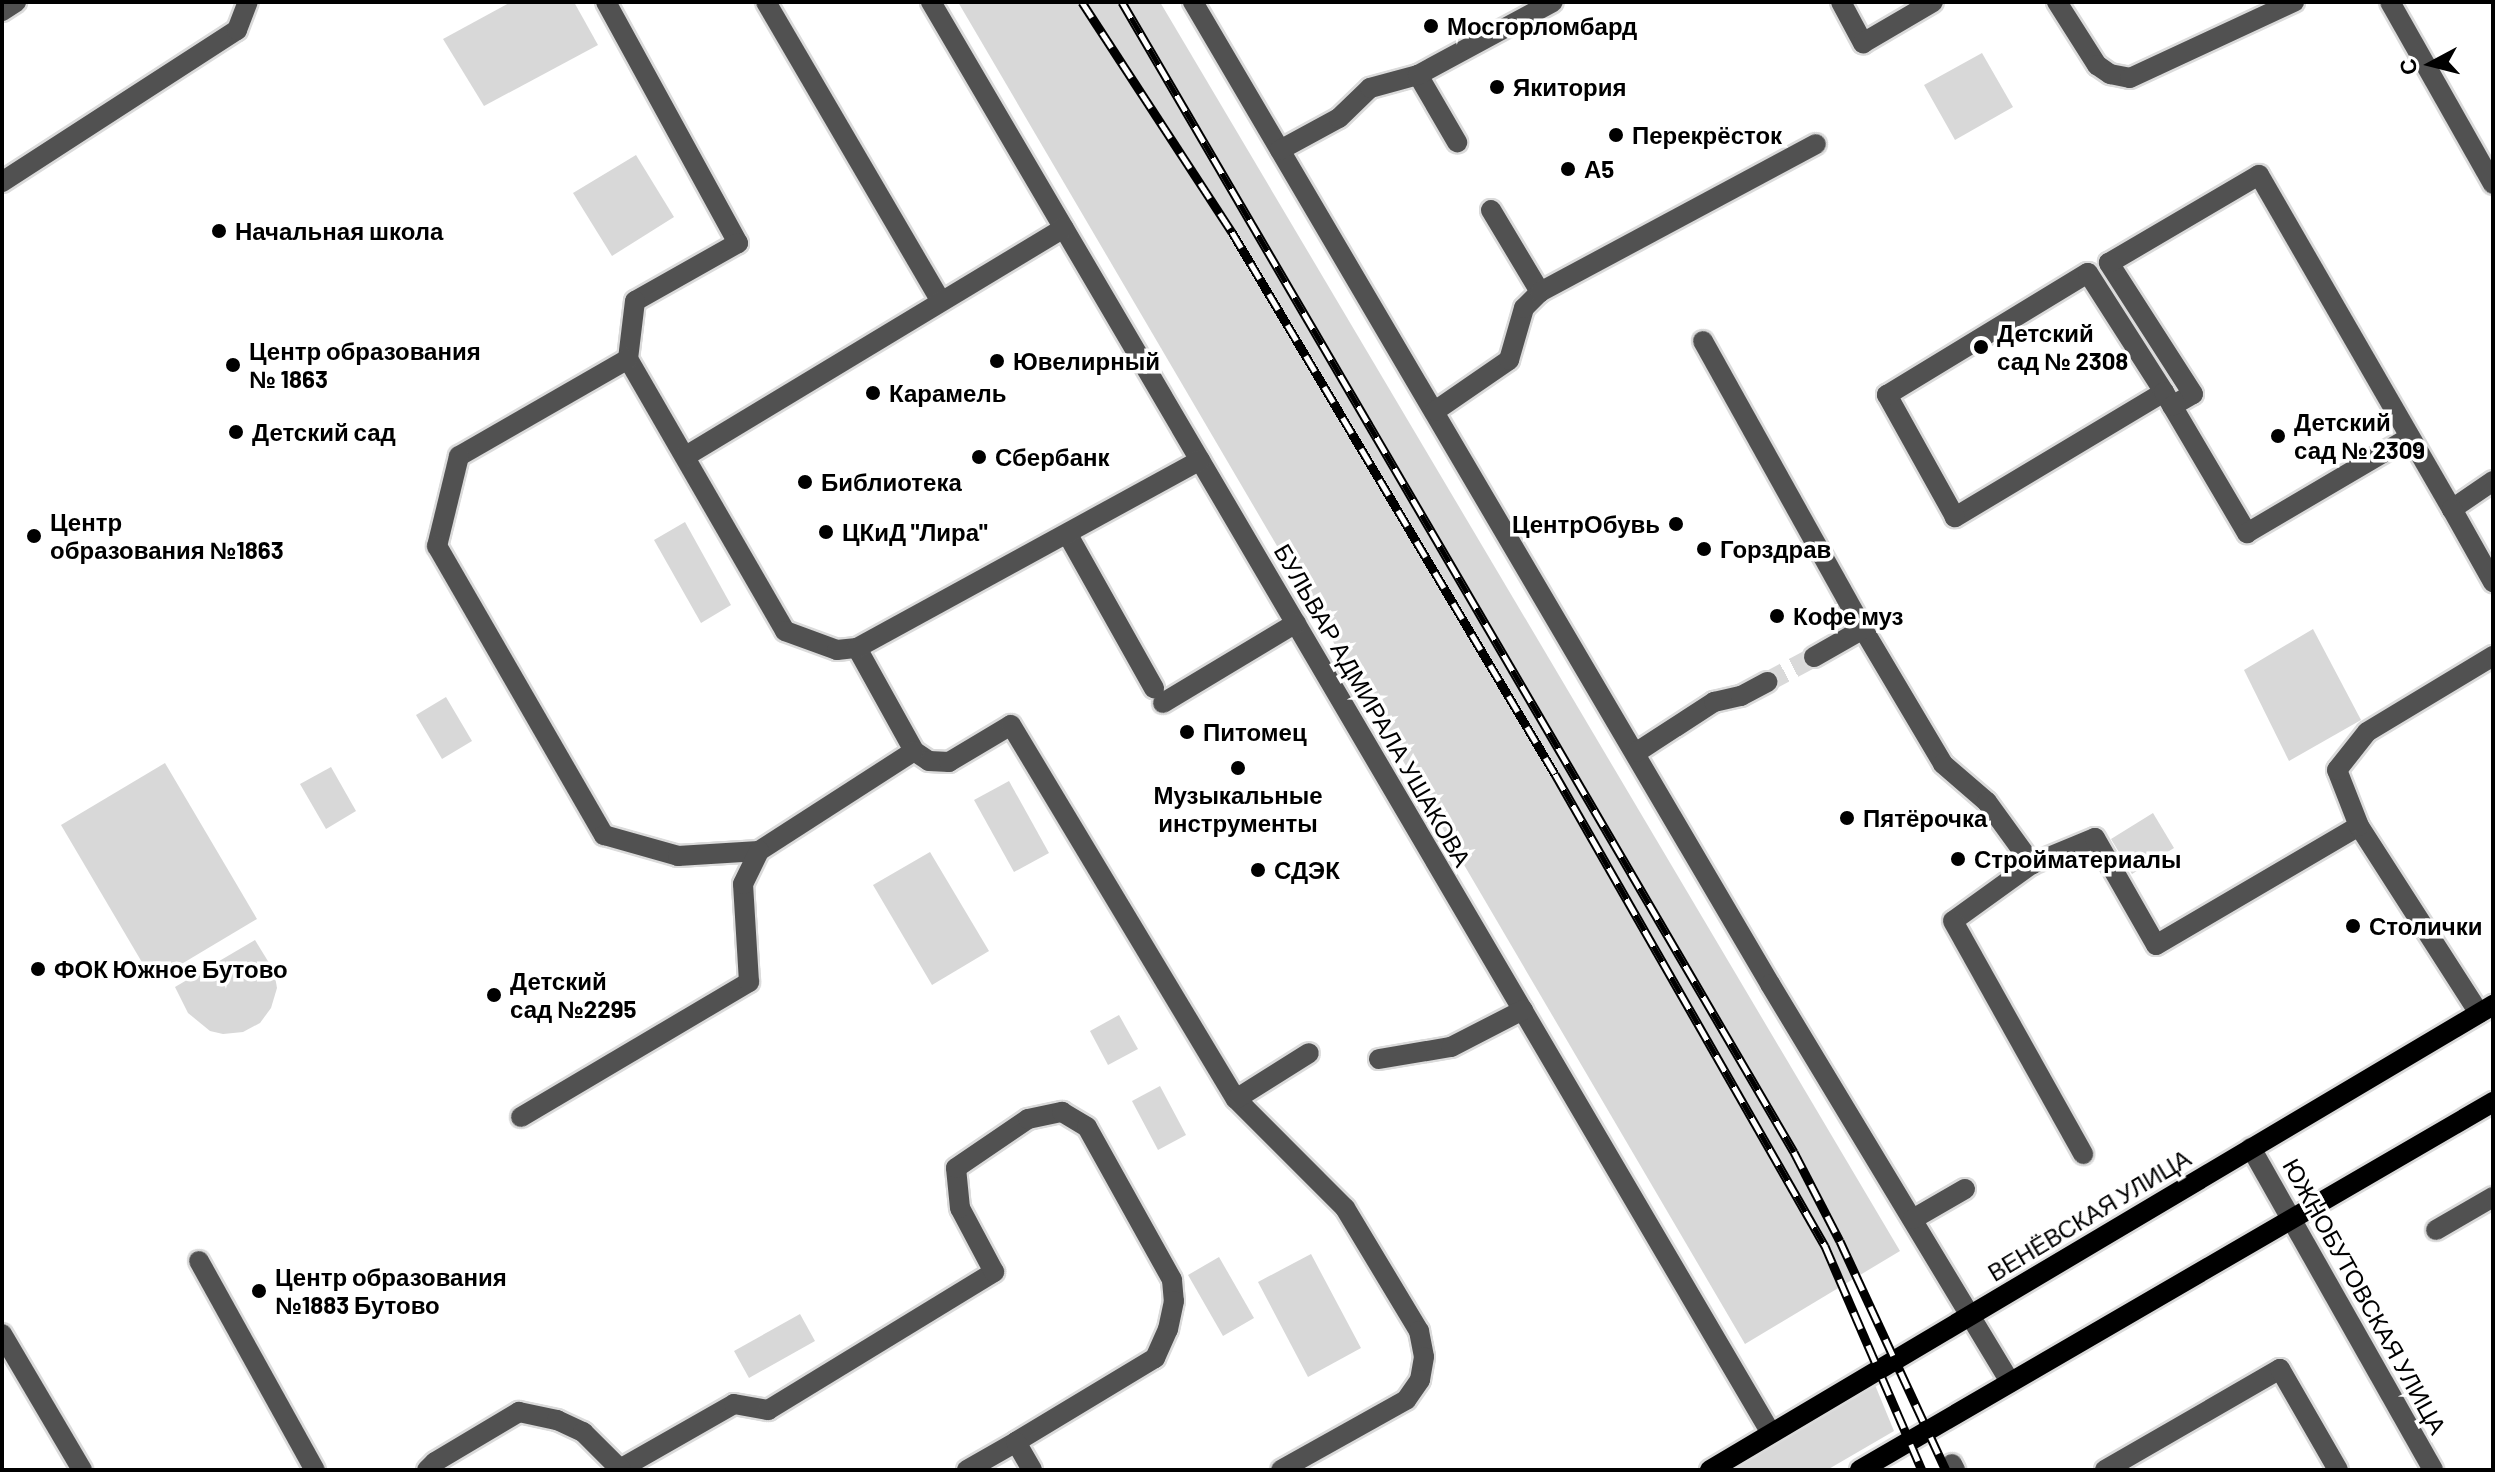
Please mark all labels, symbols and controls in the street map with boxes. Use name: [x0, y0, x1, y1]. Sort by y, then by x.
place label: Мосгорломбард: [1447, 12, 1637, 40]
marker: Мосгорломбард: [1422, 17, 1440, 35]
north arrow: [2391, 24, 2471, 104]
text: С: [2393, 57, 2421, 76]
place label: Якитория: [1513, 73, 1627, 101]
marker: Якитория: [1488, 78, 1506, 96]
place label: Перекрёсток: [1632, 121, 1782, 149]
marker: Перекрёсток: [1607, 126, 1625, 144]
place label: А5: [1584, 155, 1614, 183]
marker: А5: [1559, 160, 1577, 178]
place label: Начальная школа: [235, 217, 443, 245]
marker: Начальная школа: [210, 222, 228, 240]
place label: Детский сад № 2308: [1997, 319, 2128, 375]
place label: Центр образования № 1863: [249, 337, 481, 393]
marker: Детский сад № 2308: [1972, 338, 1990, 356]
place label: Ювелирный: [1013, 347, 1160, 375]
marker: Ювелирный: [988, 352, 1006, 370]
marker: Центр образования № 1863: [224, 356, 242, 374]
place label: Карамель: [889, 379, 1006, 407]
marker: Карамель: [864, 384, 882, 402]
place label: Детский сад № 2309: [2294, 408, 2425, 464]
place label: Детский сад: [252, 418, 396, 446]
marker: Детский сад: [227, 423, 245, 441]
marker: Детский сад № 2309: [2269, 427, 2287, 445]
place label: Сбербанк: [995, 443, 1110, 471]
marker: Сбербанк: [970, 448, 988, 466]
place label: Библиотека: [821, 468, 962, 496]
marker: Библиотека: [796, 473, 814, 491]
place label: Центр образования №1863: [50, 508, 284, 564]
place label: ЦентрОбувь: [1512, 510, 1660, 538]
marker: ЦентрОбувь: [1667, 515, 1685, 533]
place label: ЦКиД "Лира": [842, 518, 988, 546]
marker: ЦКиД "Лира": [817, 523, 835, 541]
marker: Центр образования №1863: [25, 527, 43, 545]
place label: Горздрав: [1720, 535, 1831, 563]
street label: БУЛЬВАР АДМИРАЛА УШАКОВА: [1269, 539, 1477, 871]
marker: Горздрав: [1695, 540, 1713, 558]
place label: Кофе муз: [1793, 602, 1904, 630]
marker: Кофе муз: [1768, 607, 1786, 625]
place label: Питомец: [1203, 718, 1307, 746]
marker: Питомец: [1178, 723, 1196, 741]
marker: Музыкальные инструменты: [1229, 759, 1247, 777]
place label: Музыкальные инструменты: [1153, 781, 1323, 837]
place label: Пятёрочка: [1863, 804, 1987, 832]
marker: Пятёрочка: [1838, 809, 1856, 827]
place label: Стройматериалы: [1974, 845, 2182, 873]
marker: Стройматериалы: [1949, 850, 1967, 868]
place label: СДЭК: [1274, 856, 1340, 884]
marker: СДЭК: [1249, 861, 1267, 879]
place label: Столички: [2369, 912, 2483, 940]
marker: Столички: [2344, 917, 2362, 935]
place label: ФОК Южное Бутово: [54, 955, 288, 983]
marker: ФОК Южное Бутово: [29, 960, 47, 978]
place label: Детский сад №2295: [510, 967, 636, 1023]
marker: Детский сад №2295: [485, 986, 503, 1004]
street label: ВЕНЁВСКАЯ УЛИЦА: [1982, 1143, 2196, 1287]
street label: ЮЖНОБУТОВСКАЯ УЛИЦА: [2277, 1153, 2453, 1439]
place label: Центр образования №1883 Бутово: [275, 1263, 507, 1319]
marker: Центр образования №1883 Бутово: [250, 1282, 268, 1300]

